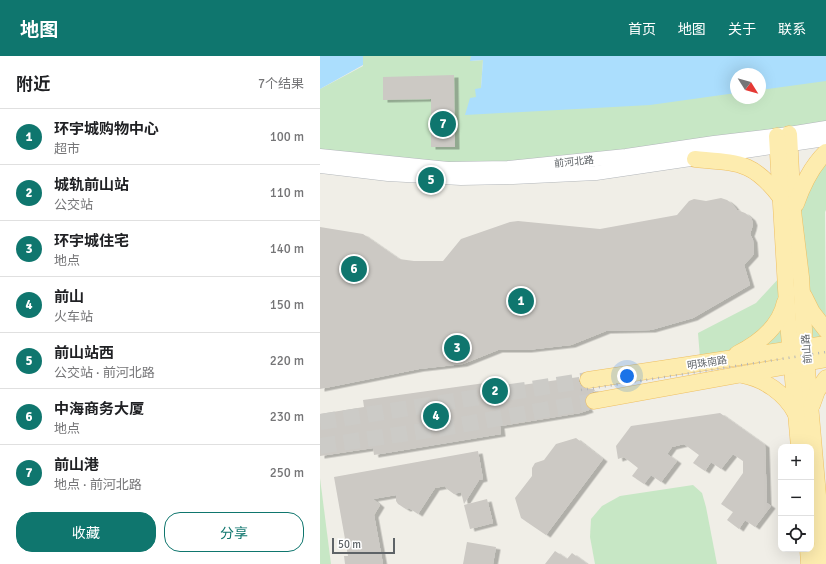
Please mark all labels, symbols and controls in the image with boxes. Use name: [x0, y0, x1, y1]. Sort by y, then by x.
text: 地图: [20, 18, 58, 42]
text: 首页: [628, 21, 656, 38]
text: 地图: [678, 21, 706, 38]
text: 关于: [728, 21, 756, 38]
text: 联系: [778, 21, 806, 38]
north arrow: [730, 68, 766, 104]
text: 附近: [16, 74, 50, 95]
text: 7个结果: [258, 76, 304, 92]
pin: 7: [430, 109, 456, 139]
text: 环宇城购物中心: [54, 120, 159, 138]
text: 1: [25, 129, 33, 145]
text: 100 m: [270, 129, 304, 145]
text: 超市: [54, 141, 80, 157]
street label: 前河北路: [554, 154, 595, 170]
pin: 5: [418, 165, 444, 195]
text: 城轨前山站: [54, 176, 129, 194]
text: 2: [25, 185, 33, 201]
text: 110 m: [270, 185, 304, 201]
text: 公交站: [54, 197, 93, 213]
text: 环宇城住宅: [54, 232, 129, 250]
text: 3: [25, 241, 33, 257]
text: 140 m: [270, 241, 304, 257]
text: 地点: [54, 253, 80, 269]
pin: 6: [341, 254, 367, 284]
pin: 1: [508, 286, 534, 316]
text: 前山: [54, 288, 84, 306]
text: 4: [25, 297, 33, 313]
text: 150 m: [270, 297, 304, 313]
text: 火车站: [54, 309, 93, 325]
pin: 3: [444, 333, 470, 363]
street label: 前山路: [800, 333, 814, 364]
text: 前山站西: [54, 344, 114, 362]
text: 5: [25, 353, 33, 369]
text: 220 m: [270, 353, 304, 369]
street label: 明珠南路: [686, 354, 728, 372]
text: 公交站 · 前河北路: [54, 365, 155, 381]
your location: [617, 366, 637, 386]
pin: 2: [482, 376, 508, 406]
text: 中海商务大厦: [54, 400, 144, 418]
pin: 4: [423, 401, 449, 431]
text: 6: [25, 409, 33, 425]
text: 230 m: [270, 409, 304, 425]
text: 地点: [54, 421, 80, 437]
map controls: [778, 444, 814, 552]
button: +: [778, 444, 814, 480]
text: 前山港: [54, 456, 99, 474]
text: 7: [25, 465, 33, 481]
text: 250 m: [270, 465, 304, 481]
text: 地点 · 前河北路: [54, 477, 142, 493]
button: −: [778, 480, 814, 516]
button: 收藏: [16, 512, 156, 552]
button: 分享: [164, 512, 304, 552]
button: locate: [778, 516, 814, 552]
scale bar: [332, 536, 395, 555]
text: 50 m: [338, 538, 361, 551]

